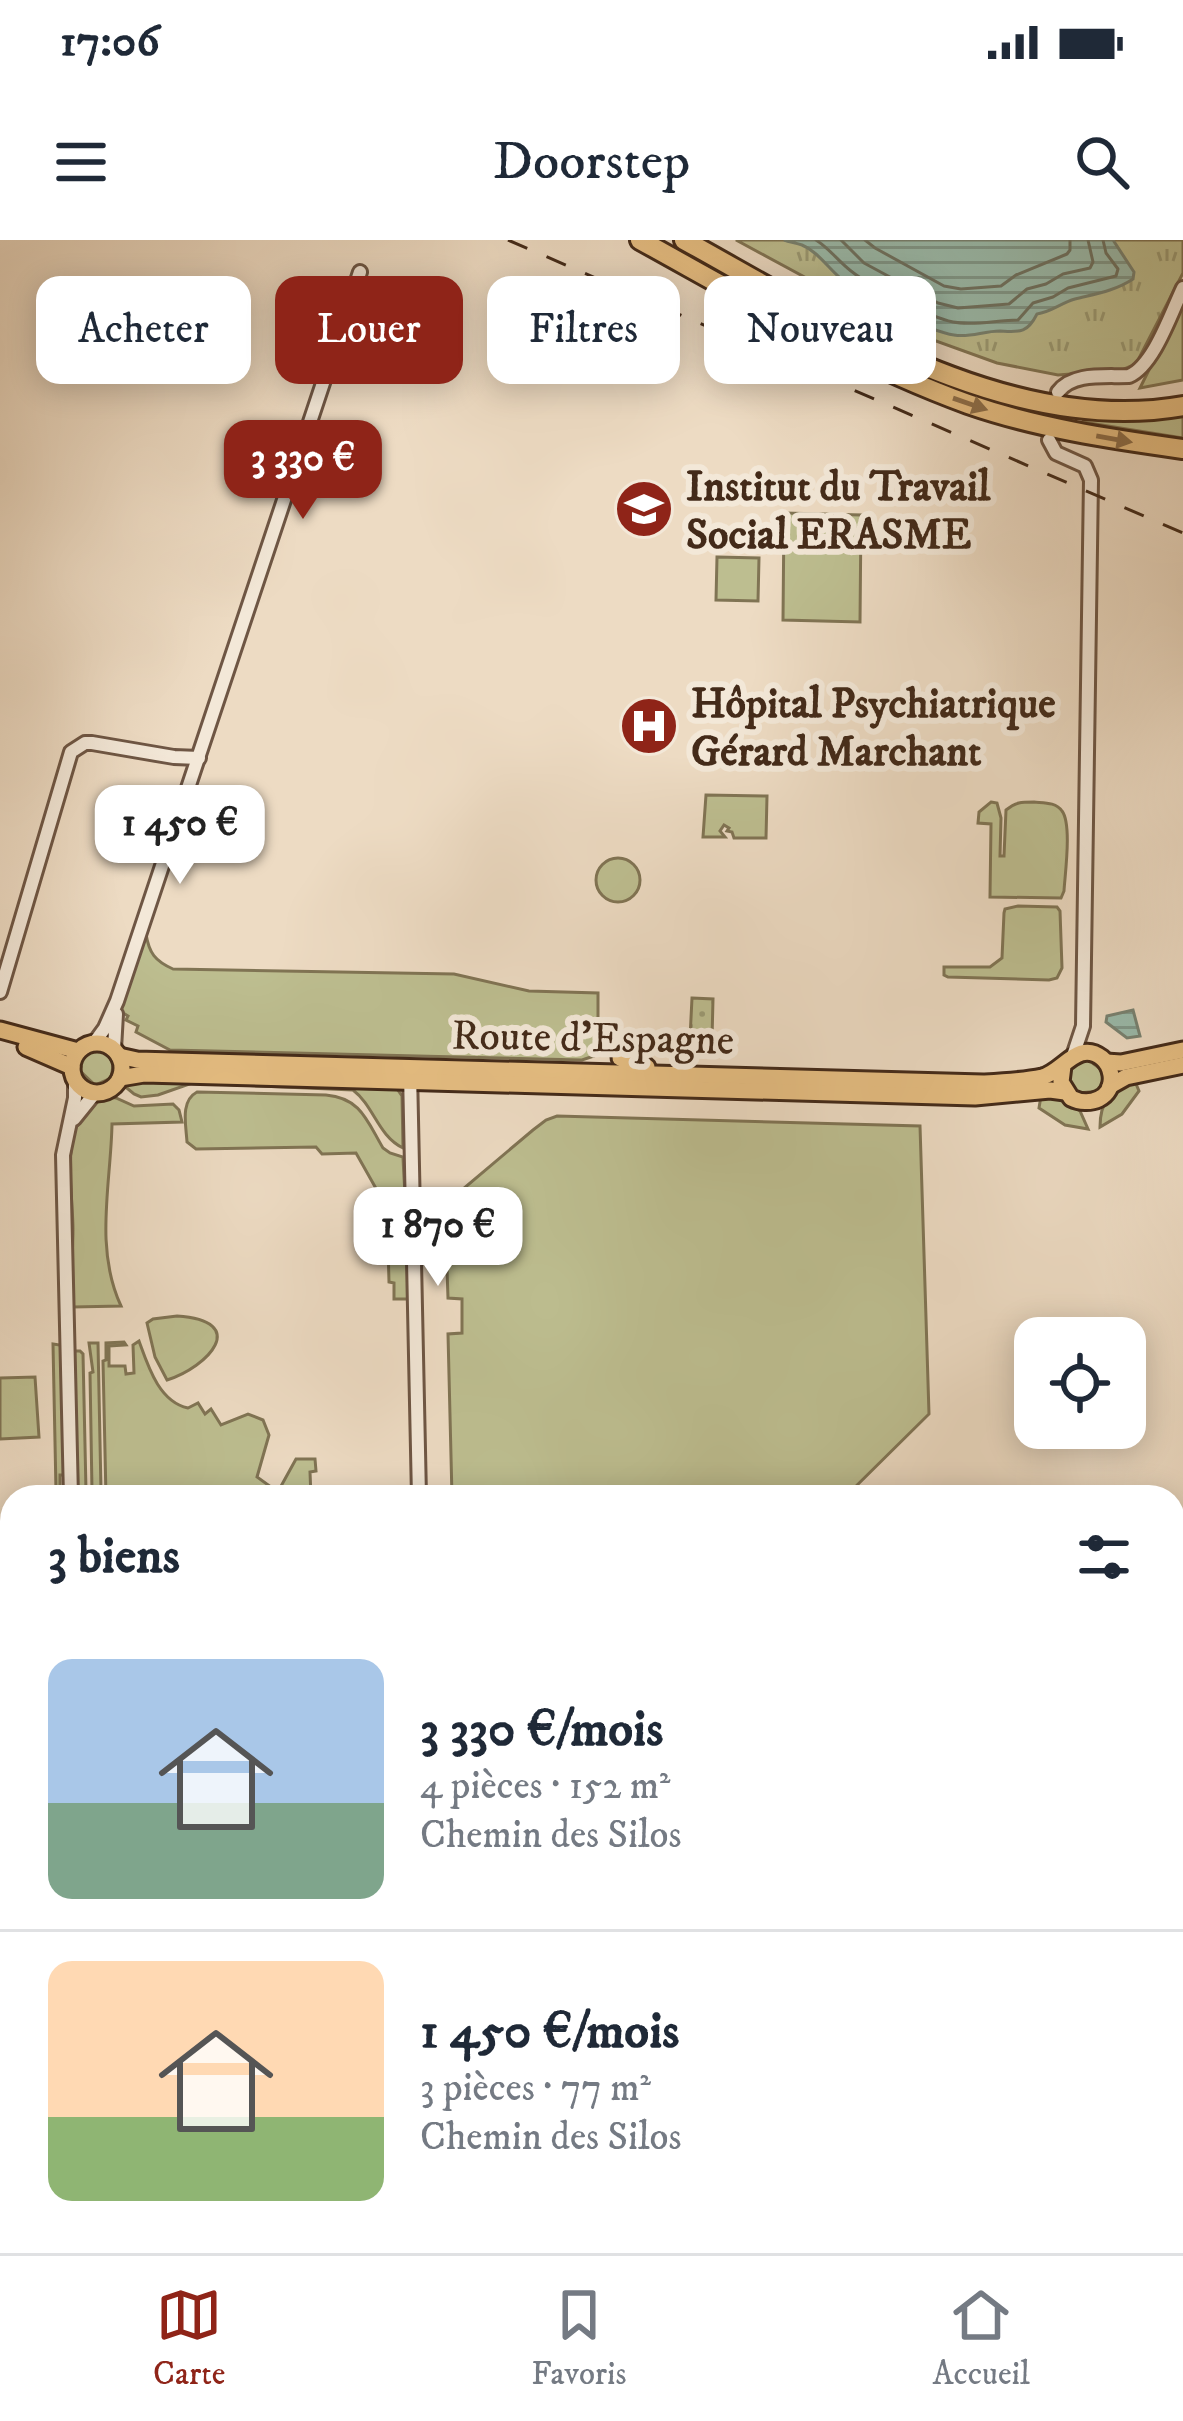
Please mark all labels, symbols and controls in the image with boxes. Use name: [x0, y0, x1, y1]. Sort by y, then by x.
text: 17:06: [60, 14, 160, 70]
icon: menu: [48, 129, 114, 195]
text: Doorstep: [493, 129, 690, 196]
icon: search: [1069, 129, 1135, 195]
chip: Acheter: [36, 276, 251, 384]
chip: Louer: [275, 276, 463, 384]
chip: Filtres: [487, 276, 680, 384]
chip: Nouveau: [704, 276, 936, 384]
one-way arrow: [952, 396, 988, 414]
pin: 3 330 €: [192, 420, 414, 522]
one-way arrow: [1096, 429, 1133, 448]
text: 3 330 €: [251, 434, 355, 483]
place label: Institut du Travail Social ERASME: [686, 462, 992, 562]
school or university icon: Institut du Travail Social ERASME: [613, 478, 675, 540]
place label: Hôpital Psychiatrique Gérard Marchant: [691, 679, 1056, 779]
hospital icon: Hôpital Psychiatrique Gérard Marchant: [618, 695, 680, 757]
pin: 1 450 €: [69, 785, 291, 887]
text: 1 450 €: [122, 799, 238, 848]
street label: Route d'Espagne: [451, 1011, 735, 1067]
pin: 1 870 €: [327, 1187, 549, 1289]
text: 1 870 €: [381, 1201, 495, 1250]
map controls: [1014, 1317, 1146, 1449]
button: locate: [1014, 1317, 1146, 1449]
icon: filters: [1071, 1524, 1137, 1590]
text: 3 biens: [48, 1525, 180, 1589]
text: 3 330 €/mois: [420, 1698, 663, 1762]
icon: home: [144, 1707, 288, 1851]
text: 4 pièces · 152 m²: [420, 1762, 670, 1811]
text: Chemin des Silos: [420, 1811, 682, 1860]
text: 1 450 €/mois: [420, 2000, 679, 2064]
icon: home: [144, 2009, 288, 2153]
text: 3 pièces · 77 m²: [420, 2064, 651, 2113]
text: Chemin des Silos: [420, 2113, 682, 2162]
tab: Carte: [153, 2282, 225, 2395]
tab: Favoris: [531, 2282, 627, 2395]
tab: Accueil: [933, 2282, 1030, 2395]

